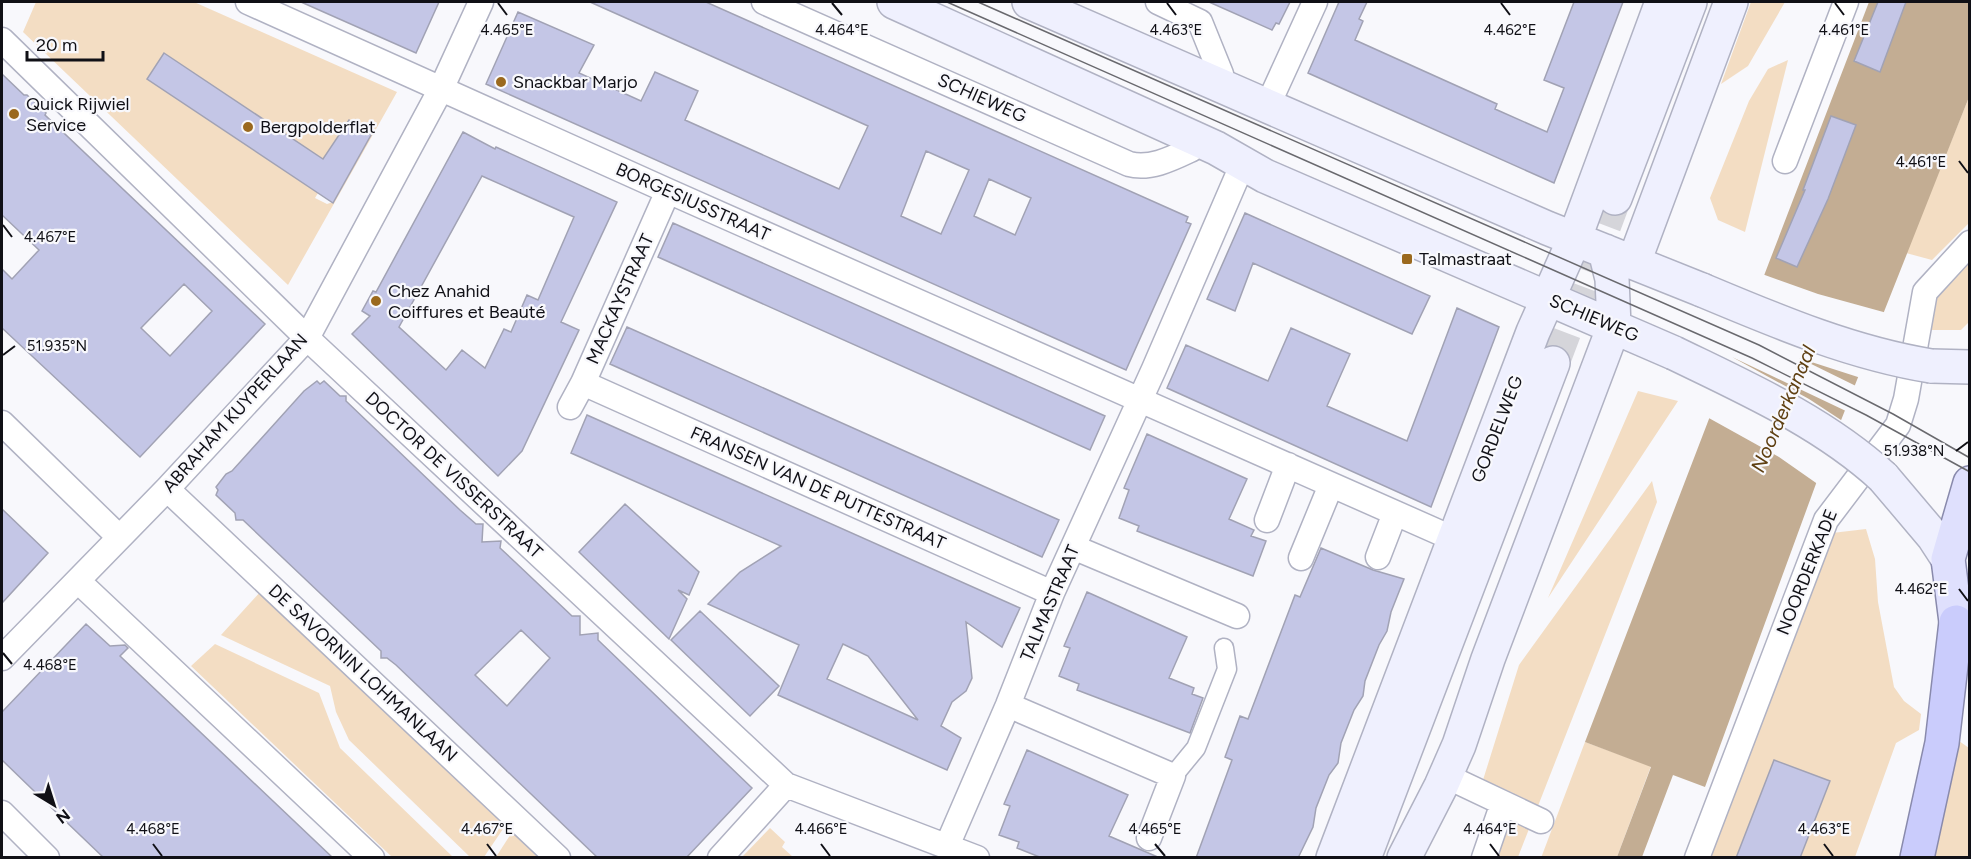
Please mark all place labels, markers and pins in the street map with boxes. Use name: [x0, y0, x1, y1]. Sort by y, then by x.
place label: Snackbar Marjo: [513, 71, 638, 93]
marker: Snackbar Marjo: [494, 75, 508, 89]
place label: Quick Rijwiel Service: [26, 93, 130, 136]
marker: Quick Rijwiel Service: [7, 107, 21, 121]
place label: Bergpolderflat: [260, 116, 376, 138]
marker: Bergpolderflat: [241, 120, 255, 134]
place label: Talmastraat: [1419, 248, 1512, 270]
marker: Talmastraat: [1400, 252, 1414, 266]
place label: Chez Anahid Coiffures et Beauté: [388, 280, 546, 323]
marker: Chez Anahid Coiffures et Beauté: [369, 294, 383, 308]

